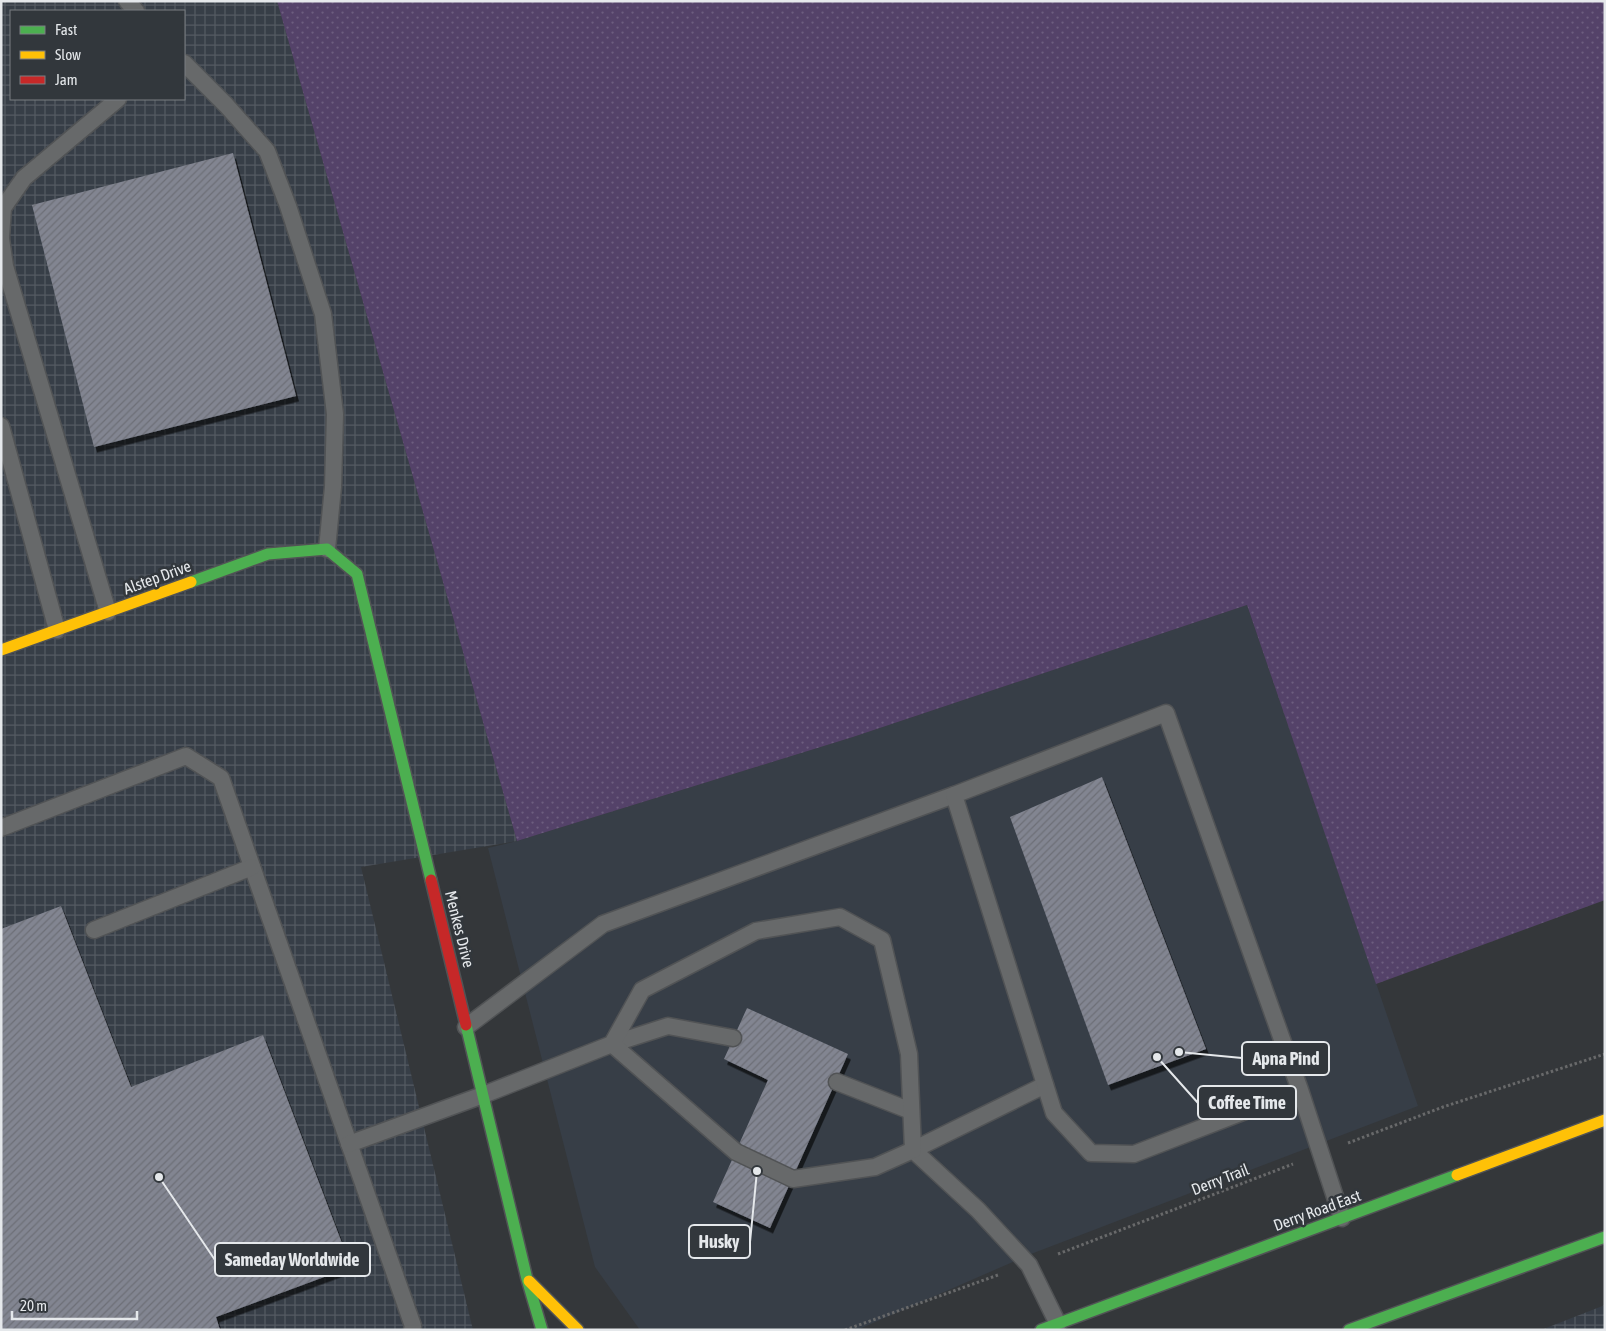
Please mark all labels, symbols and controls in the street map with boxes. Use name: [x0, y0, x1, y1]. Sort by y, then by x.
legend: [10, 10, 185, 100]
text: Fast: [55, 21, 77, 38]
text: Slow: [55, 46, 81, 63]
text: Jam: [55, 71, 78, 88]
street label: Alstep Drive: [121, 557, 193, 598]
street label: Menkes Drive: [442, 889, 478, 969]
callout: Apna Pind: [1242, 1042, 1329, 1075]
text: Apna Pind: [1252, 1048, 1319, 1069]
callout: Coffee Time: [1198, 1086, 1296, 1119]
text: Coffee Time: [1208, 1092, 1286, 1113]
street label: Derry Trail: [1189, 1160, 1252, 1199]
street label: Derry Road East: [1271, 1186, 1364, 1235]
callout: Husky: [689, 1225, 750, 1258]
text: Husky: [699, 1231, 740, 1252]
callout: Sameday Worldwide: [215, 1243, 370, 1276]
text: Sameday Worldwide: [225, 1249, 359, 1270]
scale bar: [12, 1288, 138, 1320]
text: 20 m: [20, 1297, 47, 1314]

